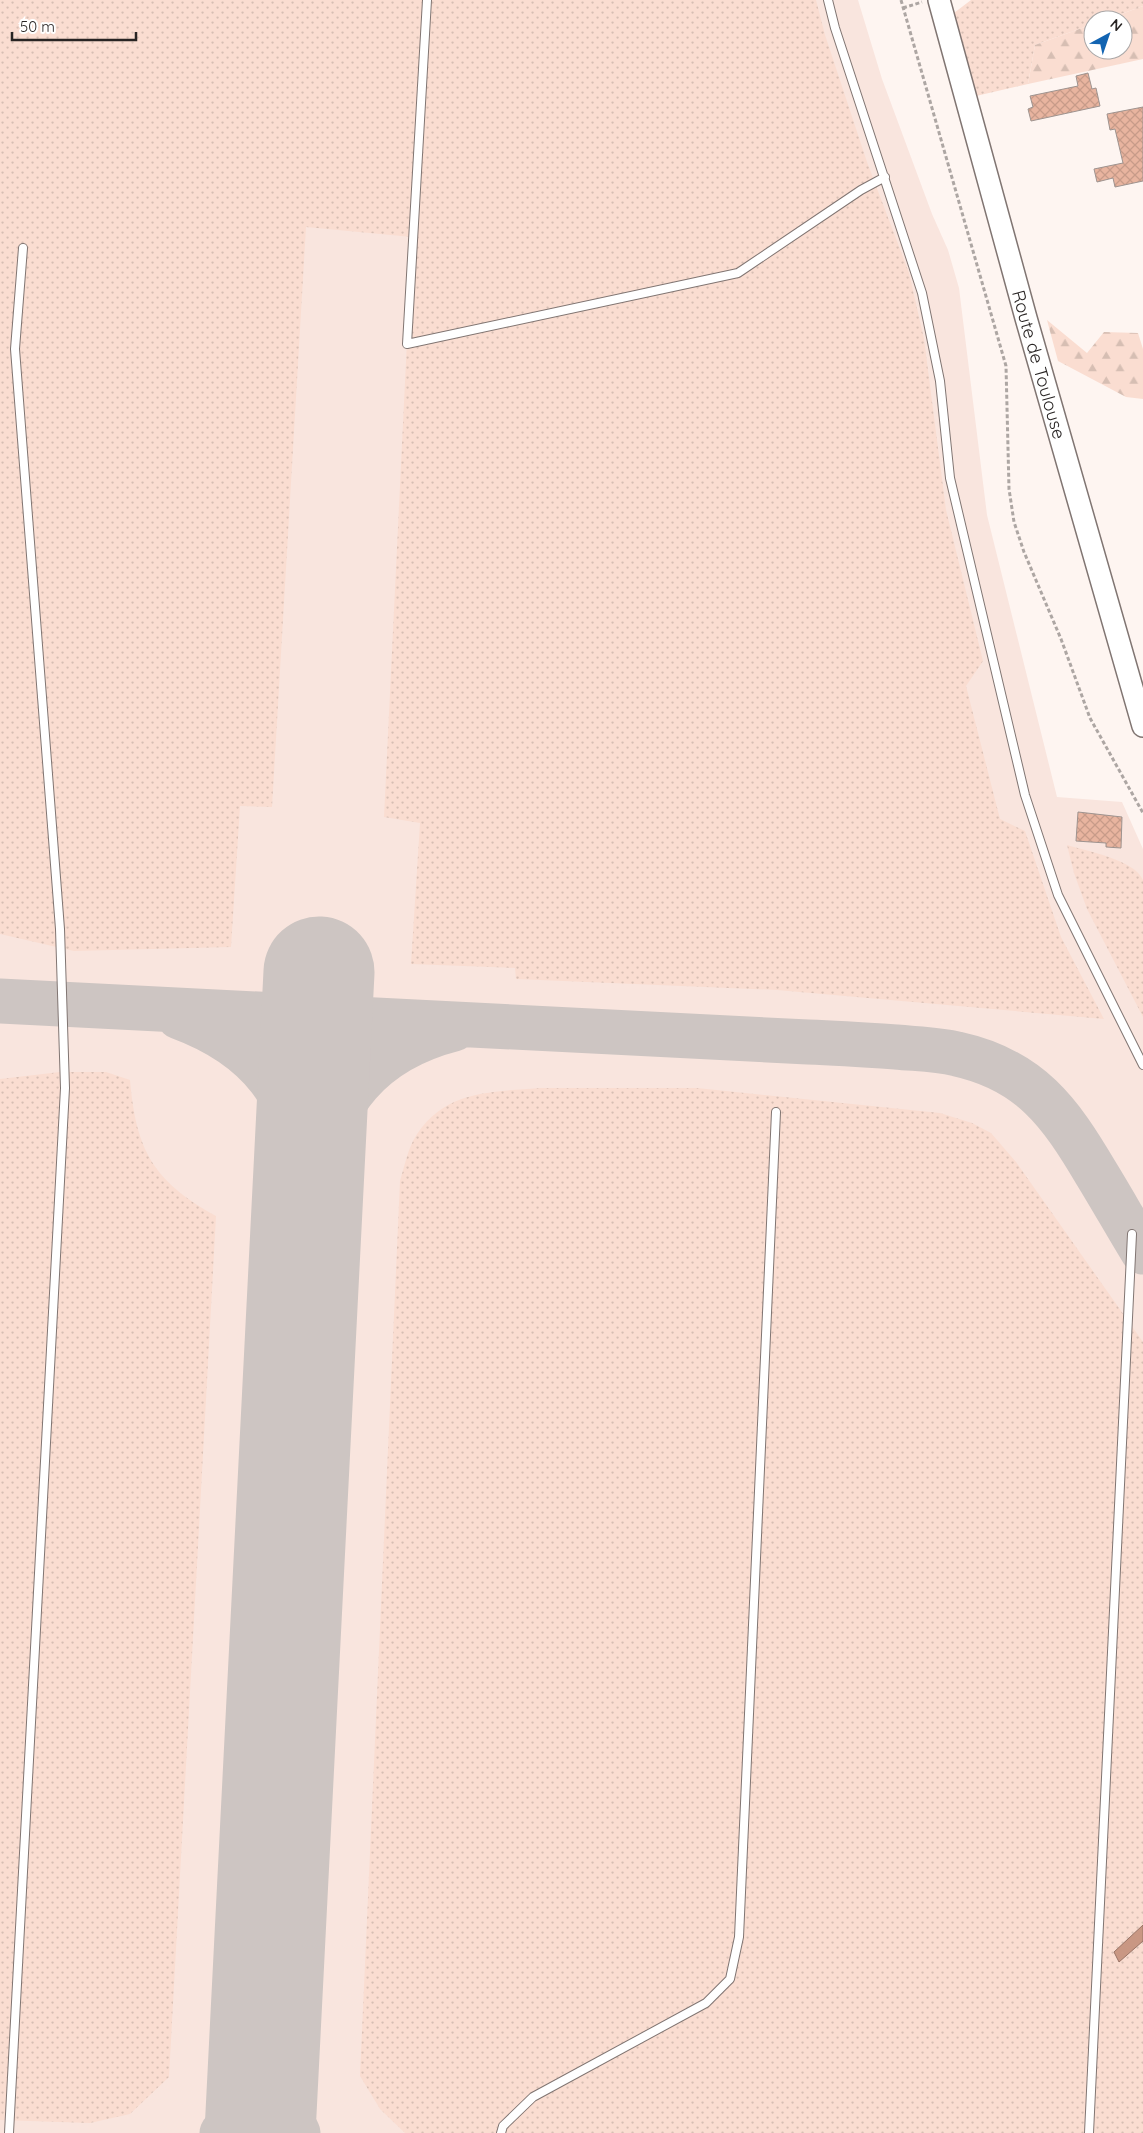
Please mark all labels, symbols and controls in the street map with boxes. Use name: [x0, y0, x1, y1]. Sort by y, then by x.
scale bar: [12, 10, 136, 42]
north arrow: [1083, 10, 1133, 60]
text: N: [1107, 15, 1126, 35]
text: 50 m: [20, 17, 55, 36]
street label: Route de Toulouse: [1007, 287, 1072, 442]

